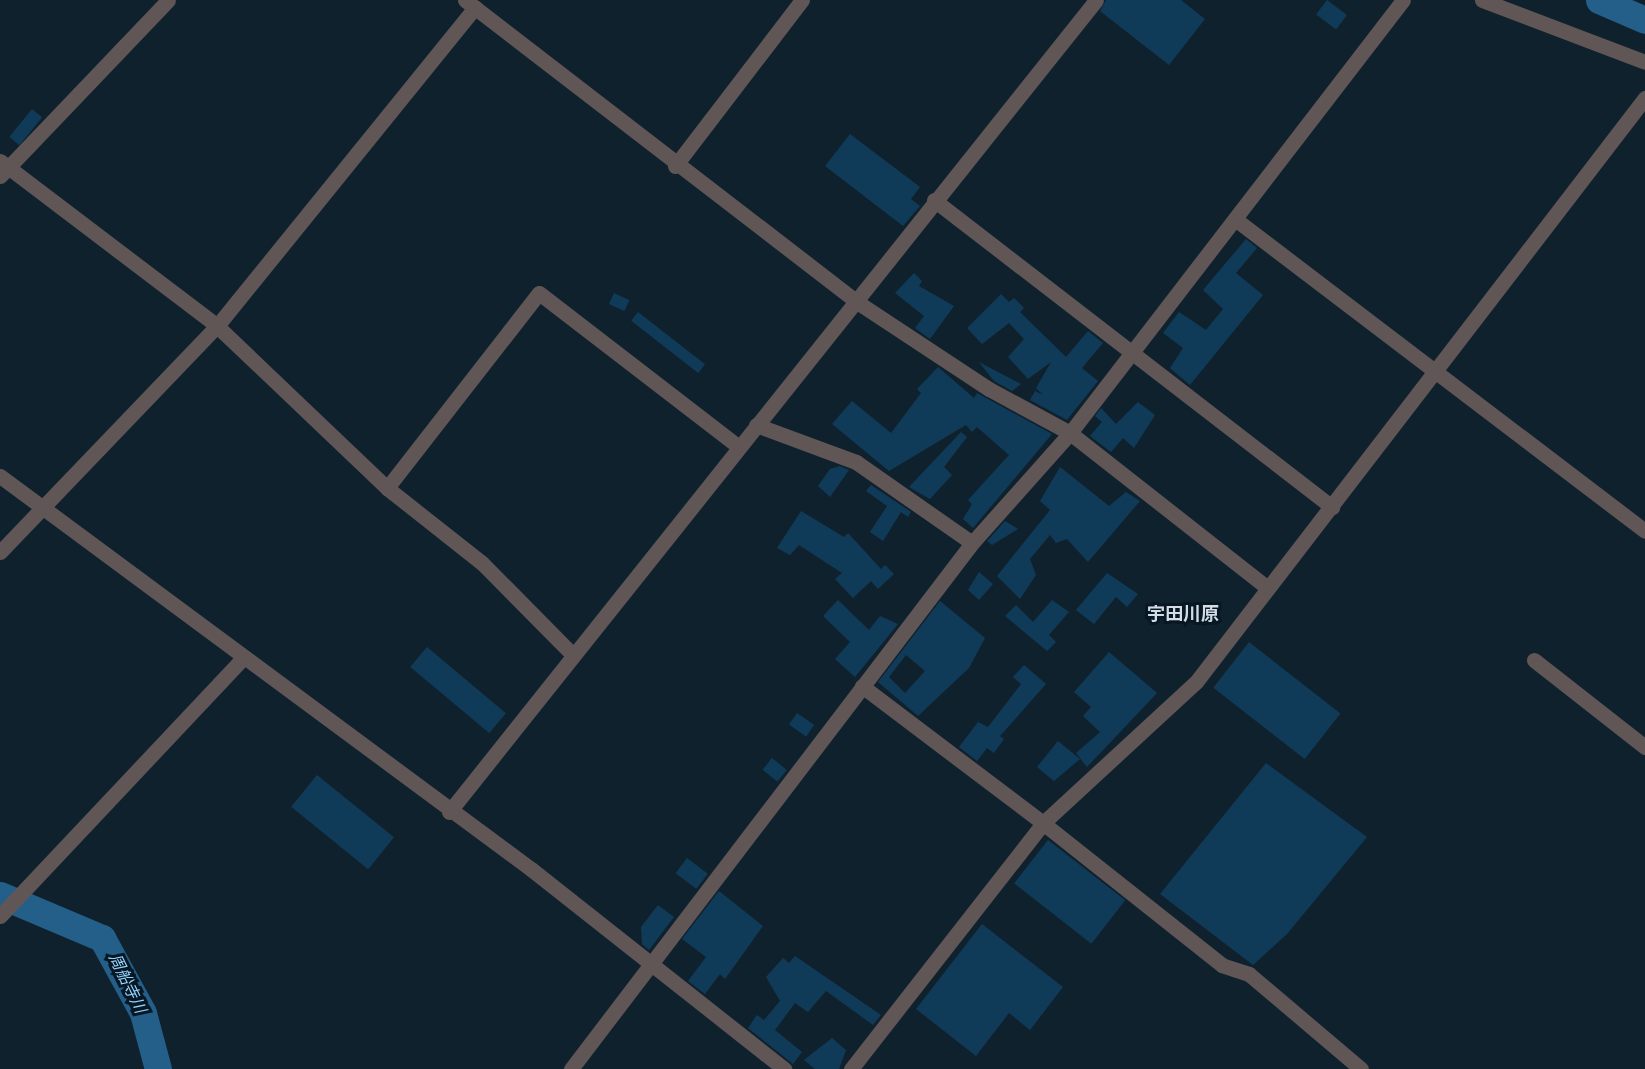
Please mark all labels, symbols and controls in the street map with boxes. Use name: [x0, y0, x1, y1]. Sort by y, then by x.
district label: 宇田川原: [1147, 602, 1219, 624]
water label: 周船寺川: [105, 950, 151, 1016]

